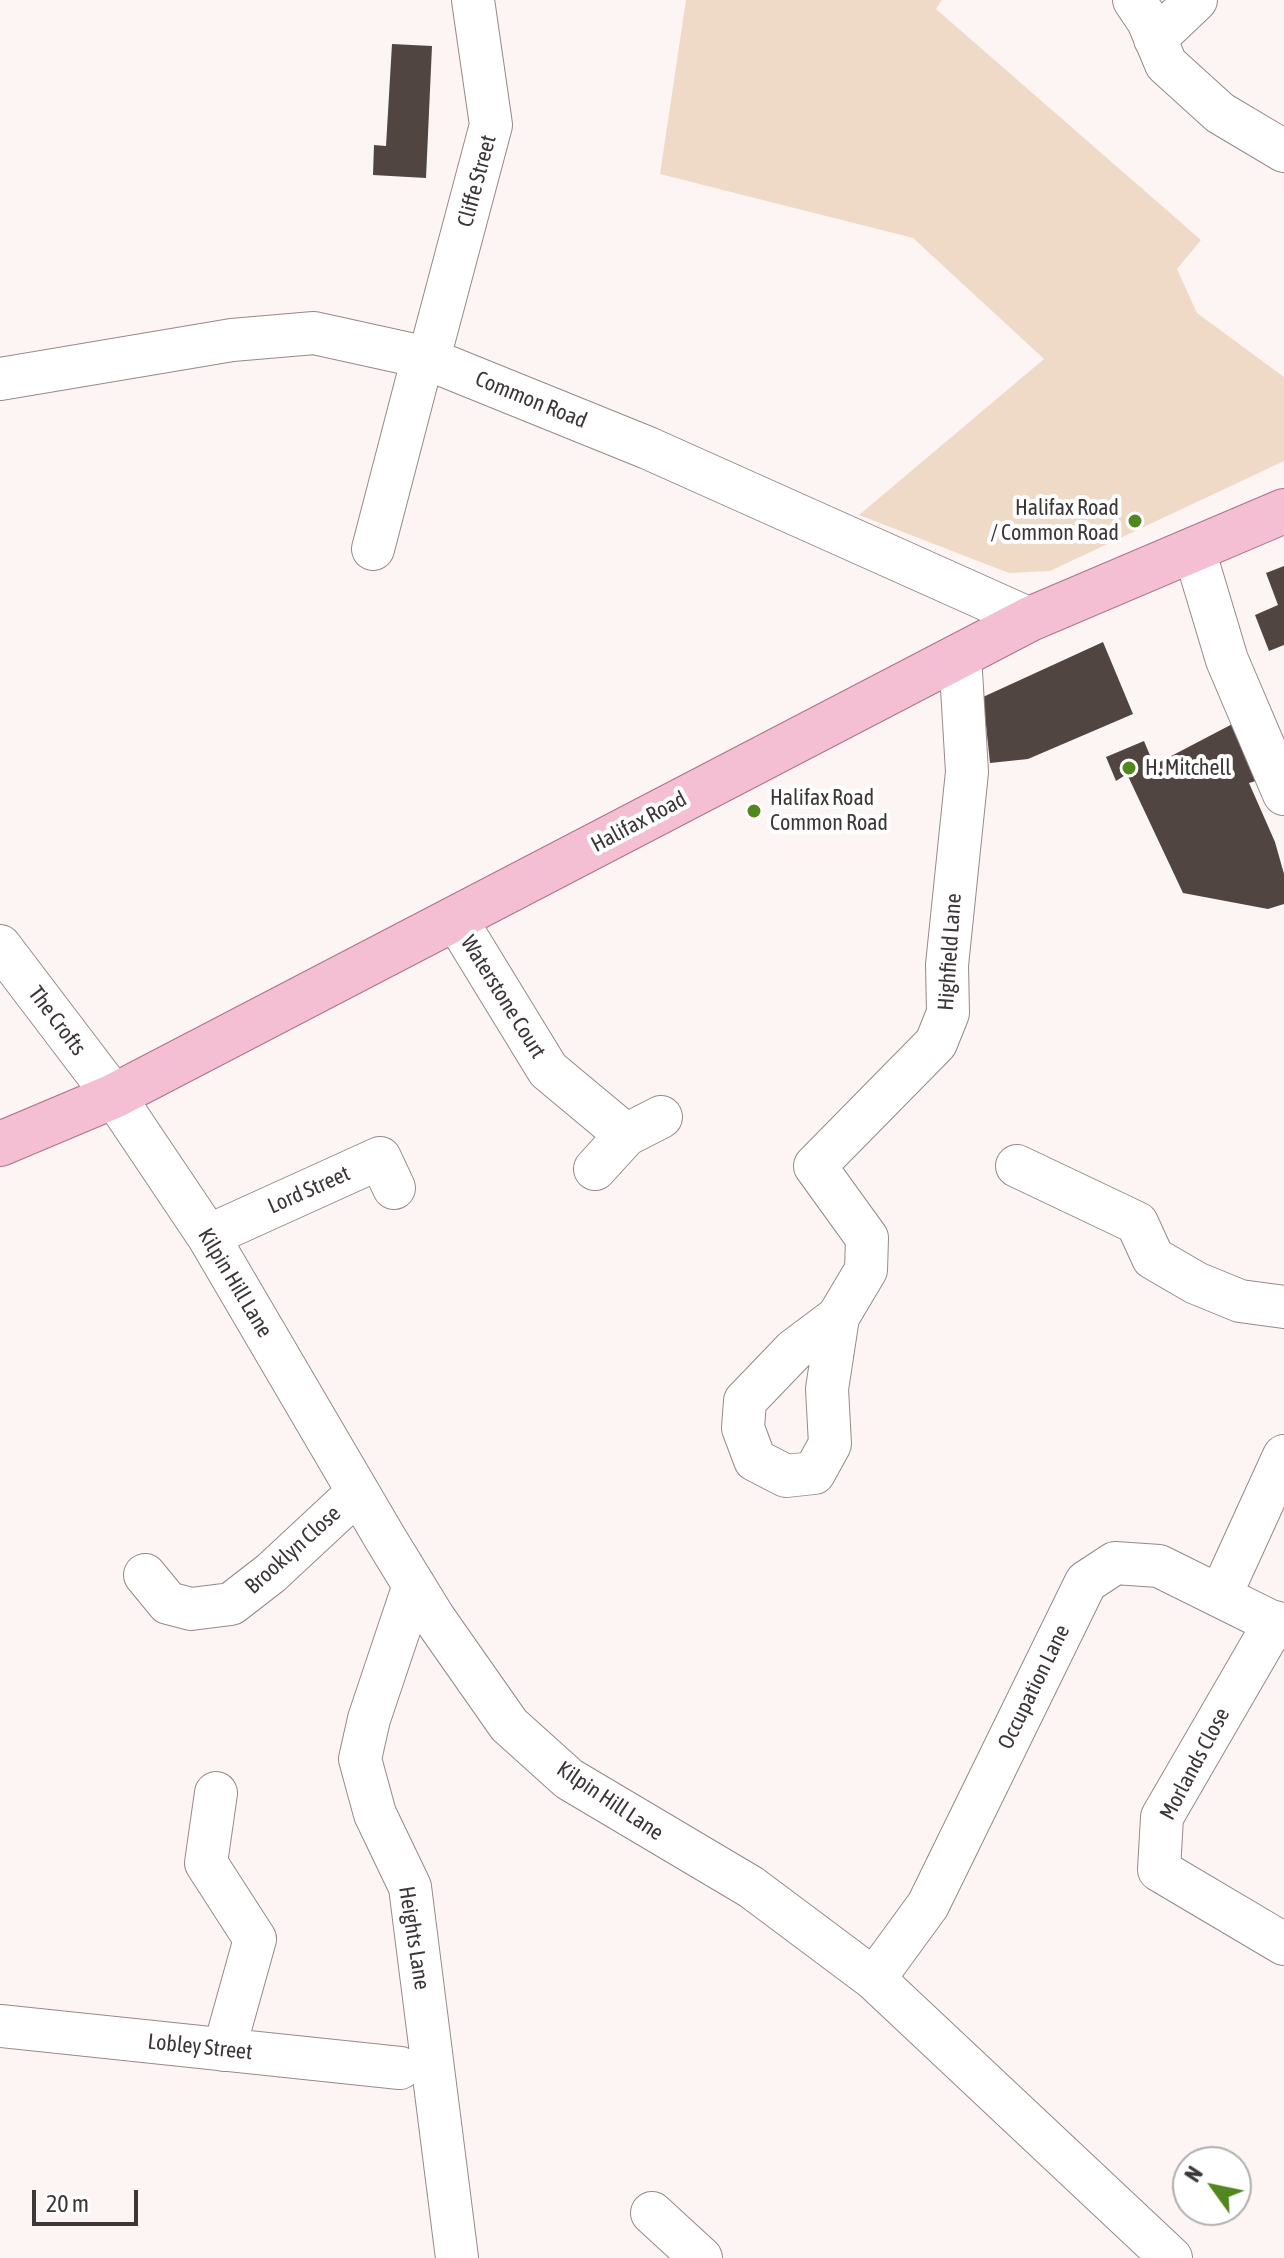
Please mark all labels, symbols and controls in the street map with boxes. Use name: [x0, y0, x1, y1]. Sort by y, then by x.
street label: Cliffe Street: [452, 132, 502, 230]
street label: Common Road: [471, 366, 591, 434]
place label: Halifax Road / Common Road: [991, 495, 1119, 546]
marker: Halifax Road / Common Road: [1126, 512, 1144, 530]
place label: H. Mitchell: [1145, 755, 1231, 781]
marker: H. Mitchell: [1120, 759, 1138, 777]
place label: Halifax Road Common Road: [770, 785, 888, 836]
street label: Halifax Road: [587, 786, 691, 858]
marker: Halifax Road Common Road: [745, 802, 763, 820]
street label: Highfield Lane: [933, 892, 967, 1012]
street label: Waterstone Court: [455, 931, 551, 1063]
street label: The Crofts: [22, 981, 92, 1061]
street label: Lord Street: [264, 1160, 354, 1220]
street label: Kilpin Hill Lane: [192, 1224, 278, 1342]
street label: Brooklyn Close: [240, 1500, 346, 1600]
street label: Occupation Lane: [992, 1620, 1076, 1754]
street label: Morlands Close: [1154, 1703, 1236, 1825]
street label: Kilpin Hill Lane: [552, 1756, 668, 1846]
street label: Heights Lane: [393, 1884, 435, 1992]
street label: Lobley Street: [146, 2028, 254, 2066]
north arrow: [1172, 2146, 1252, 2226]
text: N: [1179, 2161, 1208, 2187]
scale bar: [36, 2174, 142, 2224]
text: 20 m: [46, 2190, 89, 2217]

